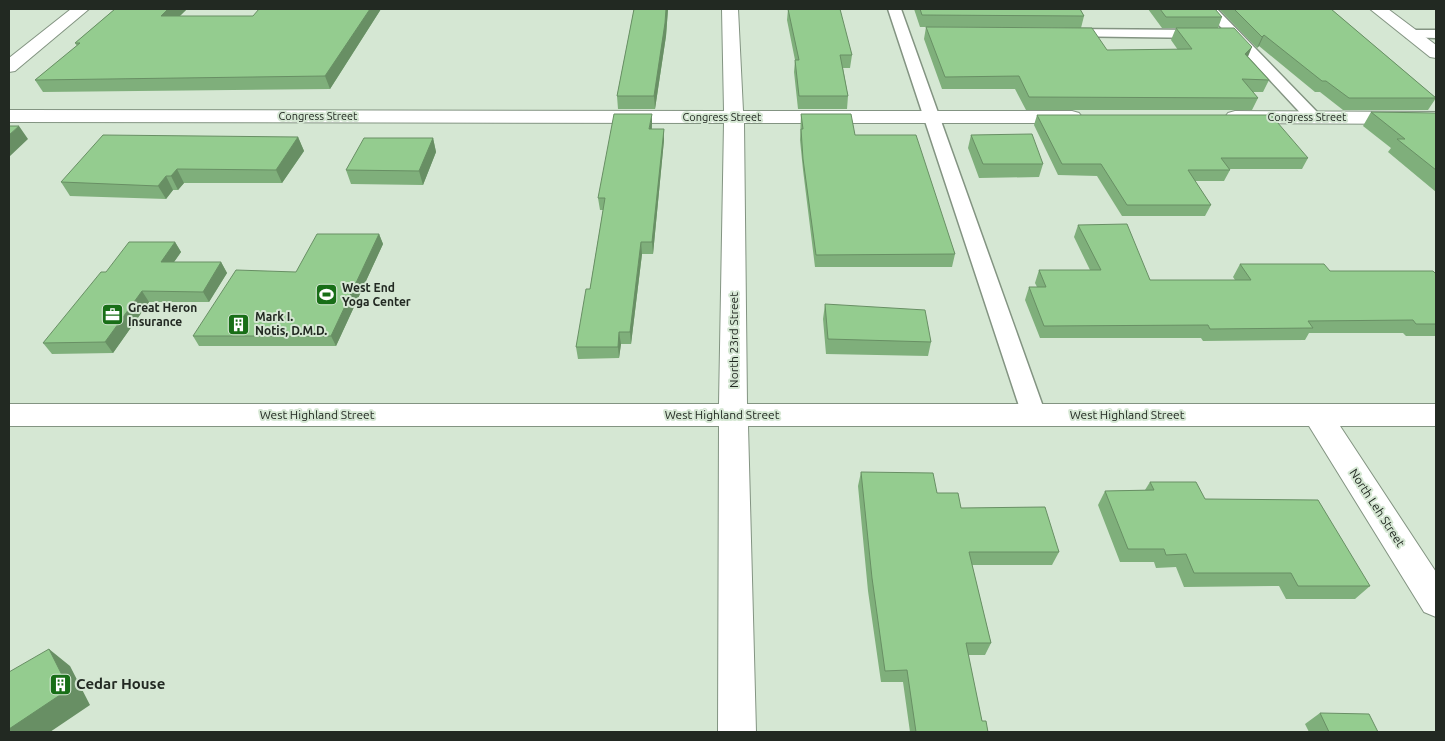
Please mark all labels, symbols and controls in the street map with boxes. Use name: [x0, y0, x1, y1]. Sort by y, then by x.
street label: Congress Street: [279, 110, 358, 122]
street label: Congress Street: [683, 111, 762, 123]
street label: Congress Street: [1268, 111, 1347, 123]
place label: West End Yoga Center: [342, 281, 411, 308]
sports icon: West End Yoga Center: [314, 283, 338, 307]
street label: North 23rd Street: [727, 292, 740, 388]
place label: Great Heron Insurance: [128, 301, 197, 328]
office icon: Great Heron Insurance: [100, 303, 124, 327]
place label: Mark I. Notis, D.M.D.: [255, 310, 327, 337]
building icon: Mark I. Notis, D.M.D.: [227, 312, 251, 336]
street label: West Highland Street: [260, 408, 375, 421]
street label: West Highland Street: [665, 408, 780, 421]
street label: West Highland Street: [1070, 408, 1185, 421]
street label: North Leh Street: [1347, 466, 1408, 549]
building icon: Cedar House: [48, 672, 72, 696]
place label: Cedar House: [76, 675, 165, 692]

